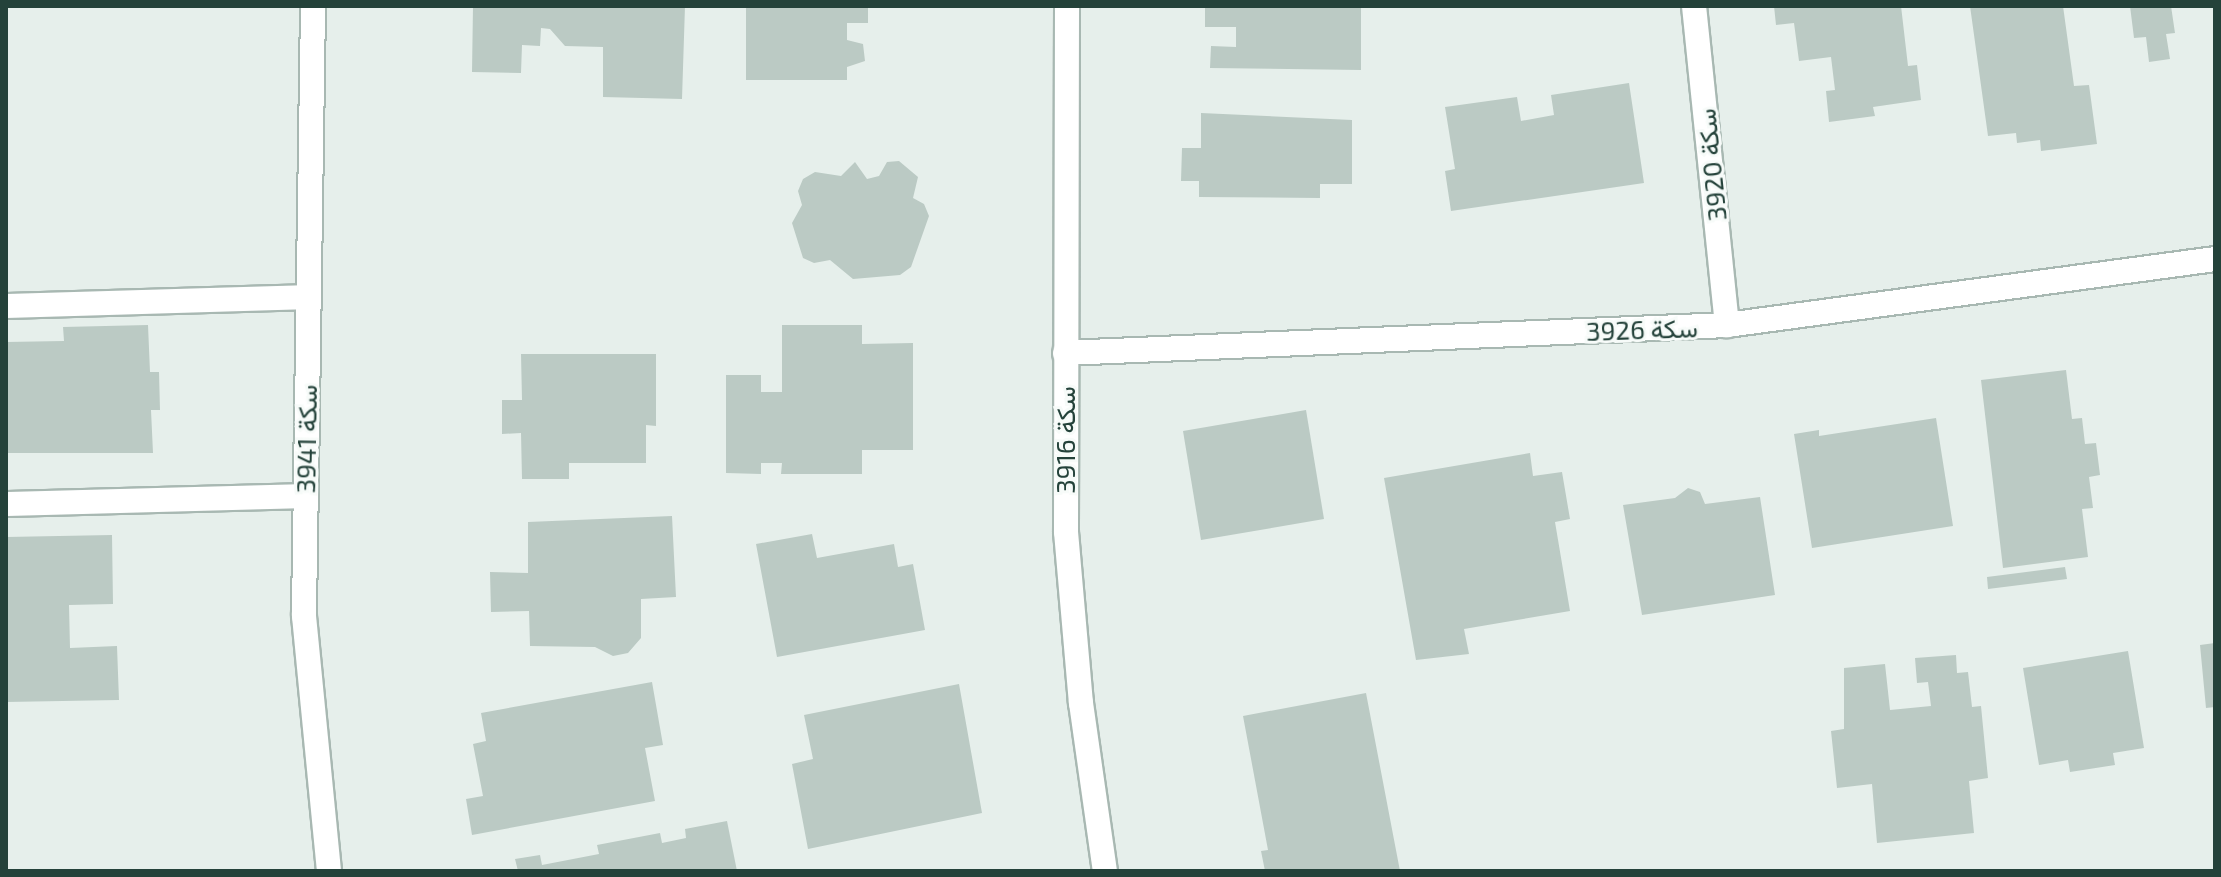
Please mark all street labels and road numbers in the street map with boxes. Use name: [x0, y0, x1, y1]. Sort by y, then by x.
street label: سكة 3920: [1690, 107, 1732, 223]
street label: سكة 3926: [1586, 311, 1698, 347]
street label: سكة 3941: [289, 384, 323, 494]
street label: سكة 3916: [1049, 386, 1081, 494]

